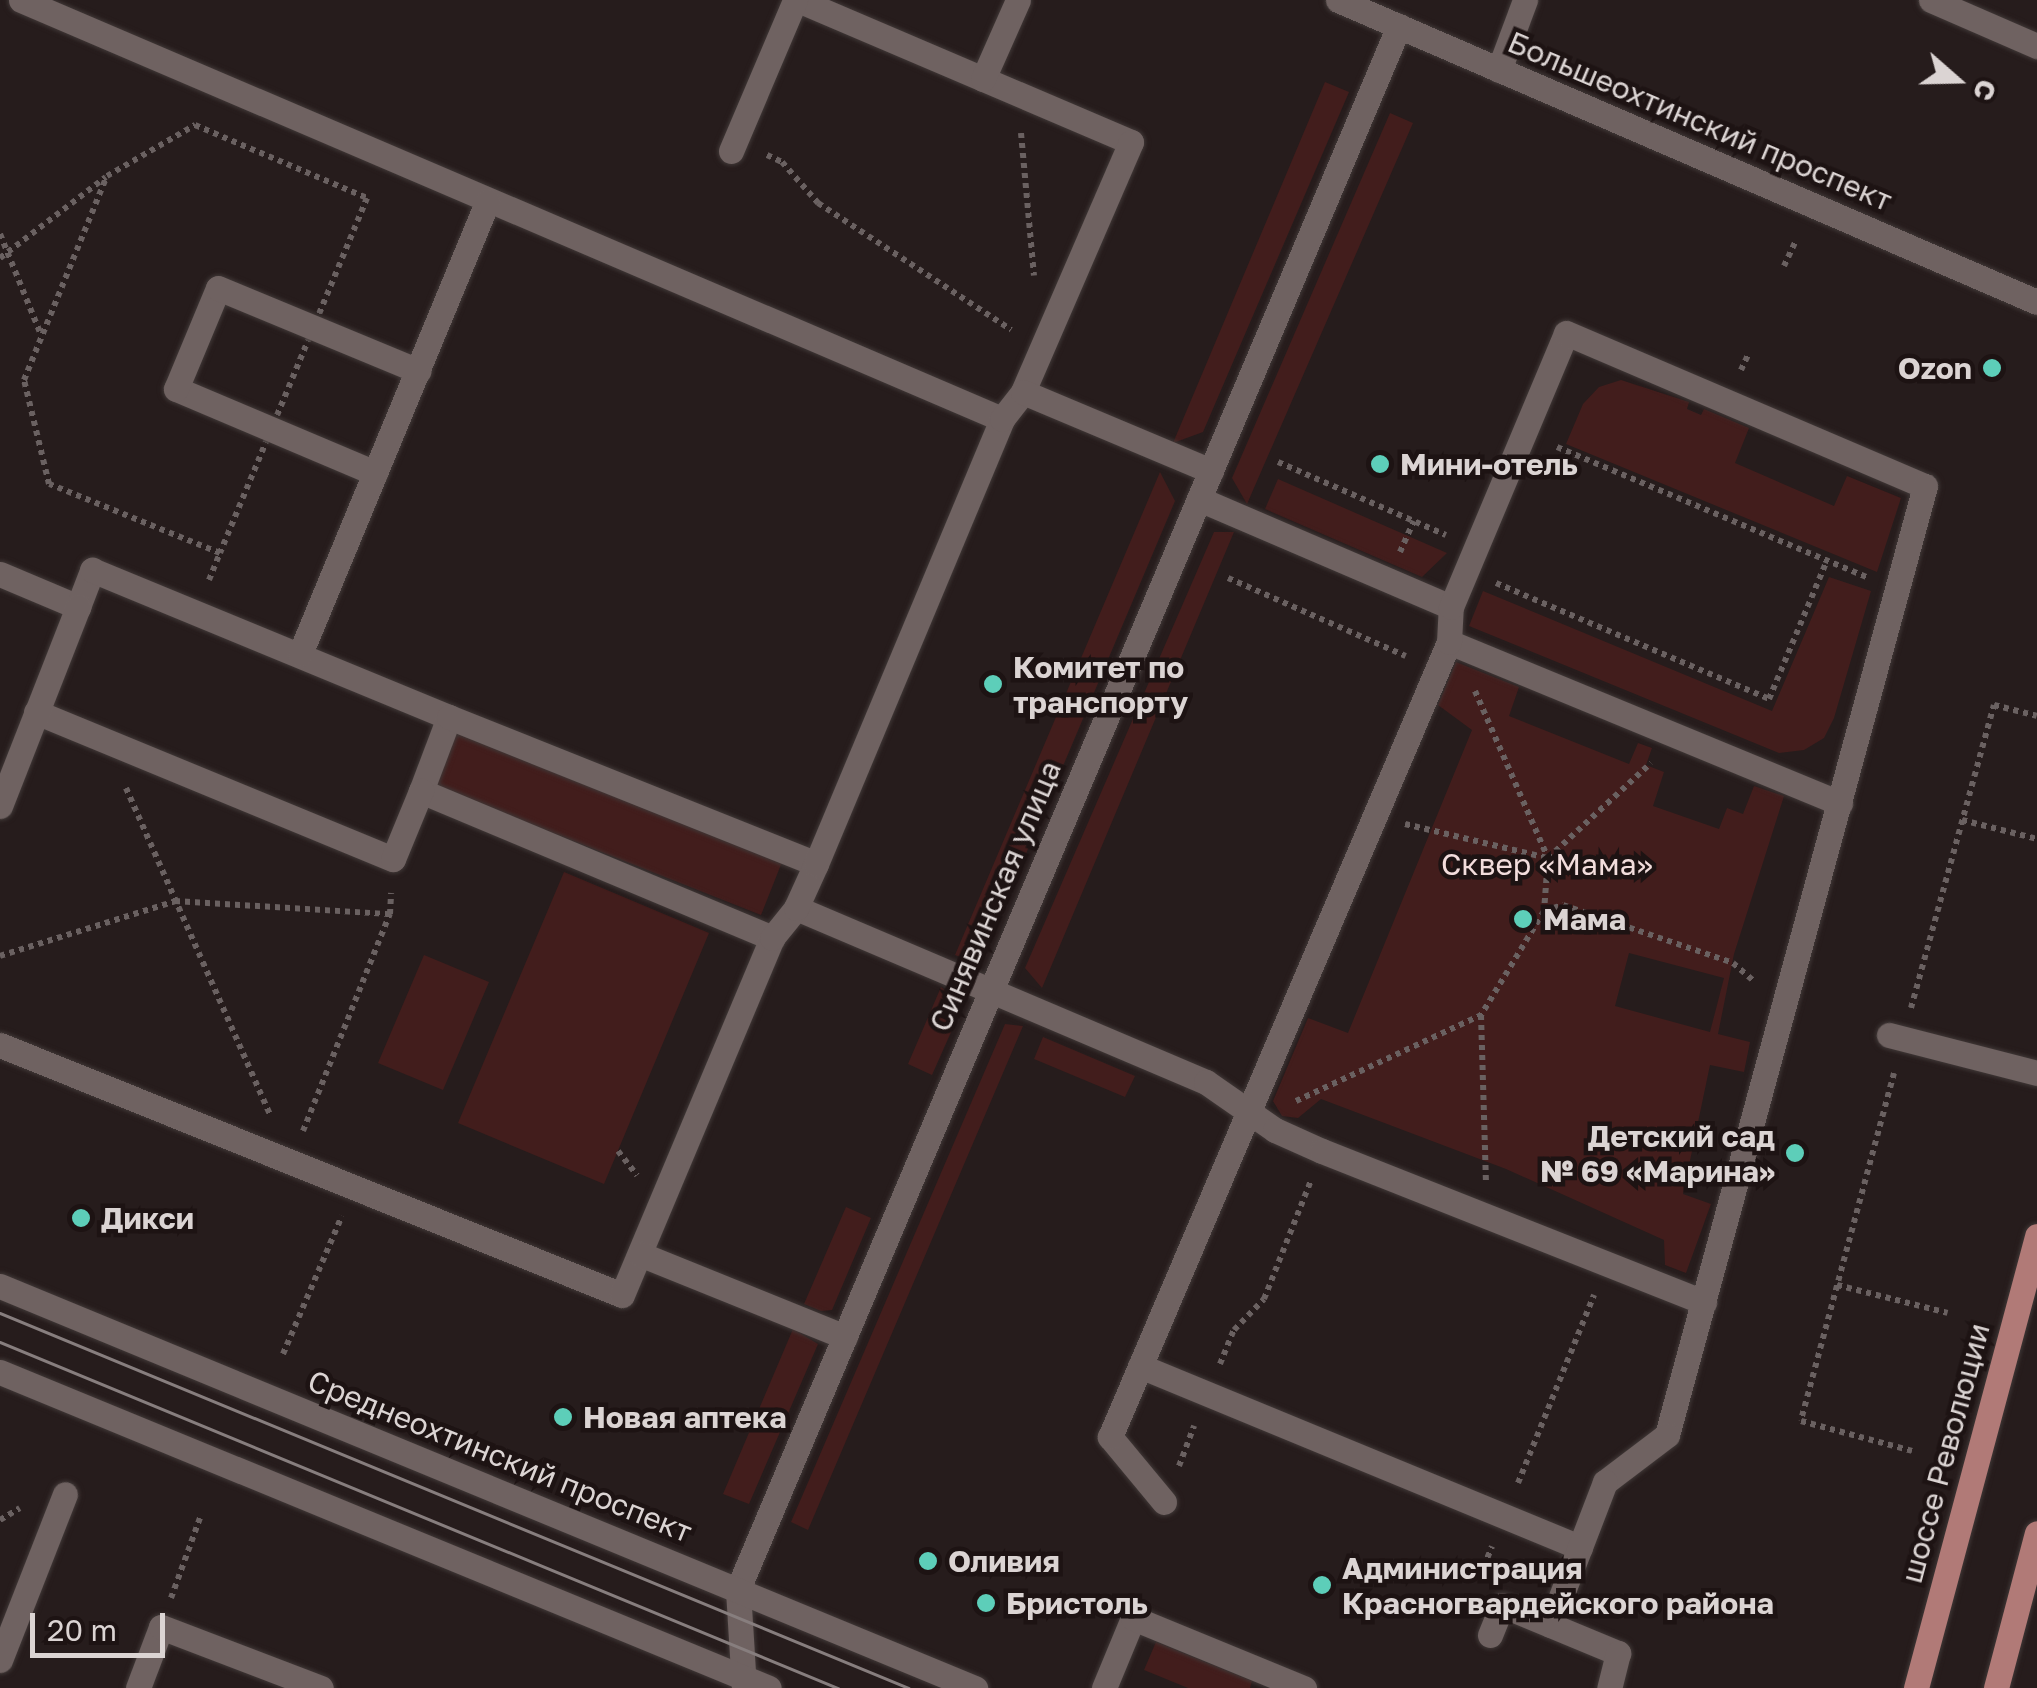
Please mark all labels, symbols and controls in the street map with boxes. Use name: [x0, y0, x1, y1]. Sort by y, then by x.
street label: Большеохтинский проспект: [1503, 24, 1897, 218]
north arrow: [1907, 30, 2007, 130]
text: С: [1967, 75, 2005, 105]
place label: Ozon: [1898, 350, 1972, 386]
marker: Ozon: [1981, 357, 2003, 379]
place label: Мини-отель: [1400, 446, 1578, 482]
marker: Мини-отель: [1369, 453, 1391, 475]
place label: Комитет по транспорту: [1013, 649, 1188, 720]
marker: Комитет по транспорту: [982, 673, 1004, 695]
street label: Синявинская улица: [922, 755, 1068, 1037]
park label: Сквер «Мама»: [1441, 846, 1653, 882]
place label: Мама: [1543, 901, 1626, 937]
marker: Мама: [1512, 908, 1534, 930]
place label: Детский сад № 69 «Марина»: [1540, 1118, 1775, 1188]
marker: Детский сад № 69 «Марина»: [1784, 1142, 1806, 1164]
place label: Дикси: [101, 1200, 194, 1236]
marker: Дикси: [70, 1207, 92, 1229]
street label: шоссе Революции: [1893, 1319, 1997, 1587]
street label: Среднеохтинский проспект: [303, 1362, 697, 1550]
place label: Новая аптека: [583, 1399, 787, 1435]
marker: Новая аптека: [552, 1406, 574, 1428]
place label: Оливия: [948, 1543, 1060, 1579]
marker: Оливия: [917, 1550, 939, 1572]
place label: Администрация Красногвардейского района: [1342, 1550, 1774, 1620]
marker: Администрация Красногвардейского района: [1311, 1574, 1333, 1596]
place label: Бристоль: [1006, 1585, 1148, 1621]
marker: Бристоль: [975, 1592, 997, 1614]
scale bar: [35, 1593, 170, 1655]
text: 20 m: [47, 1612, 117, 1648]

